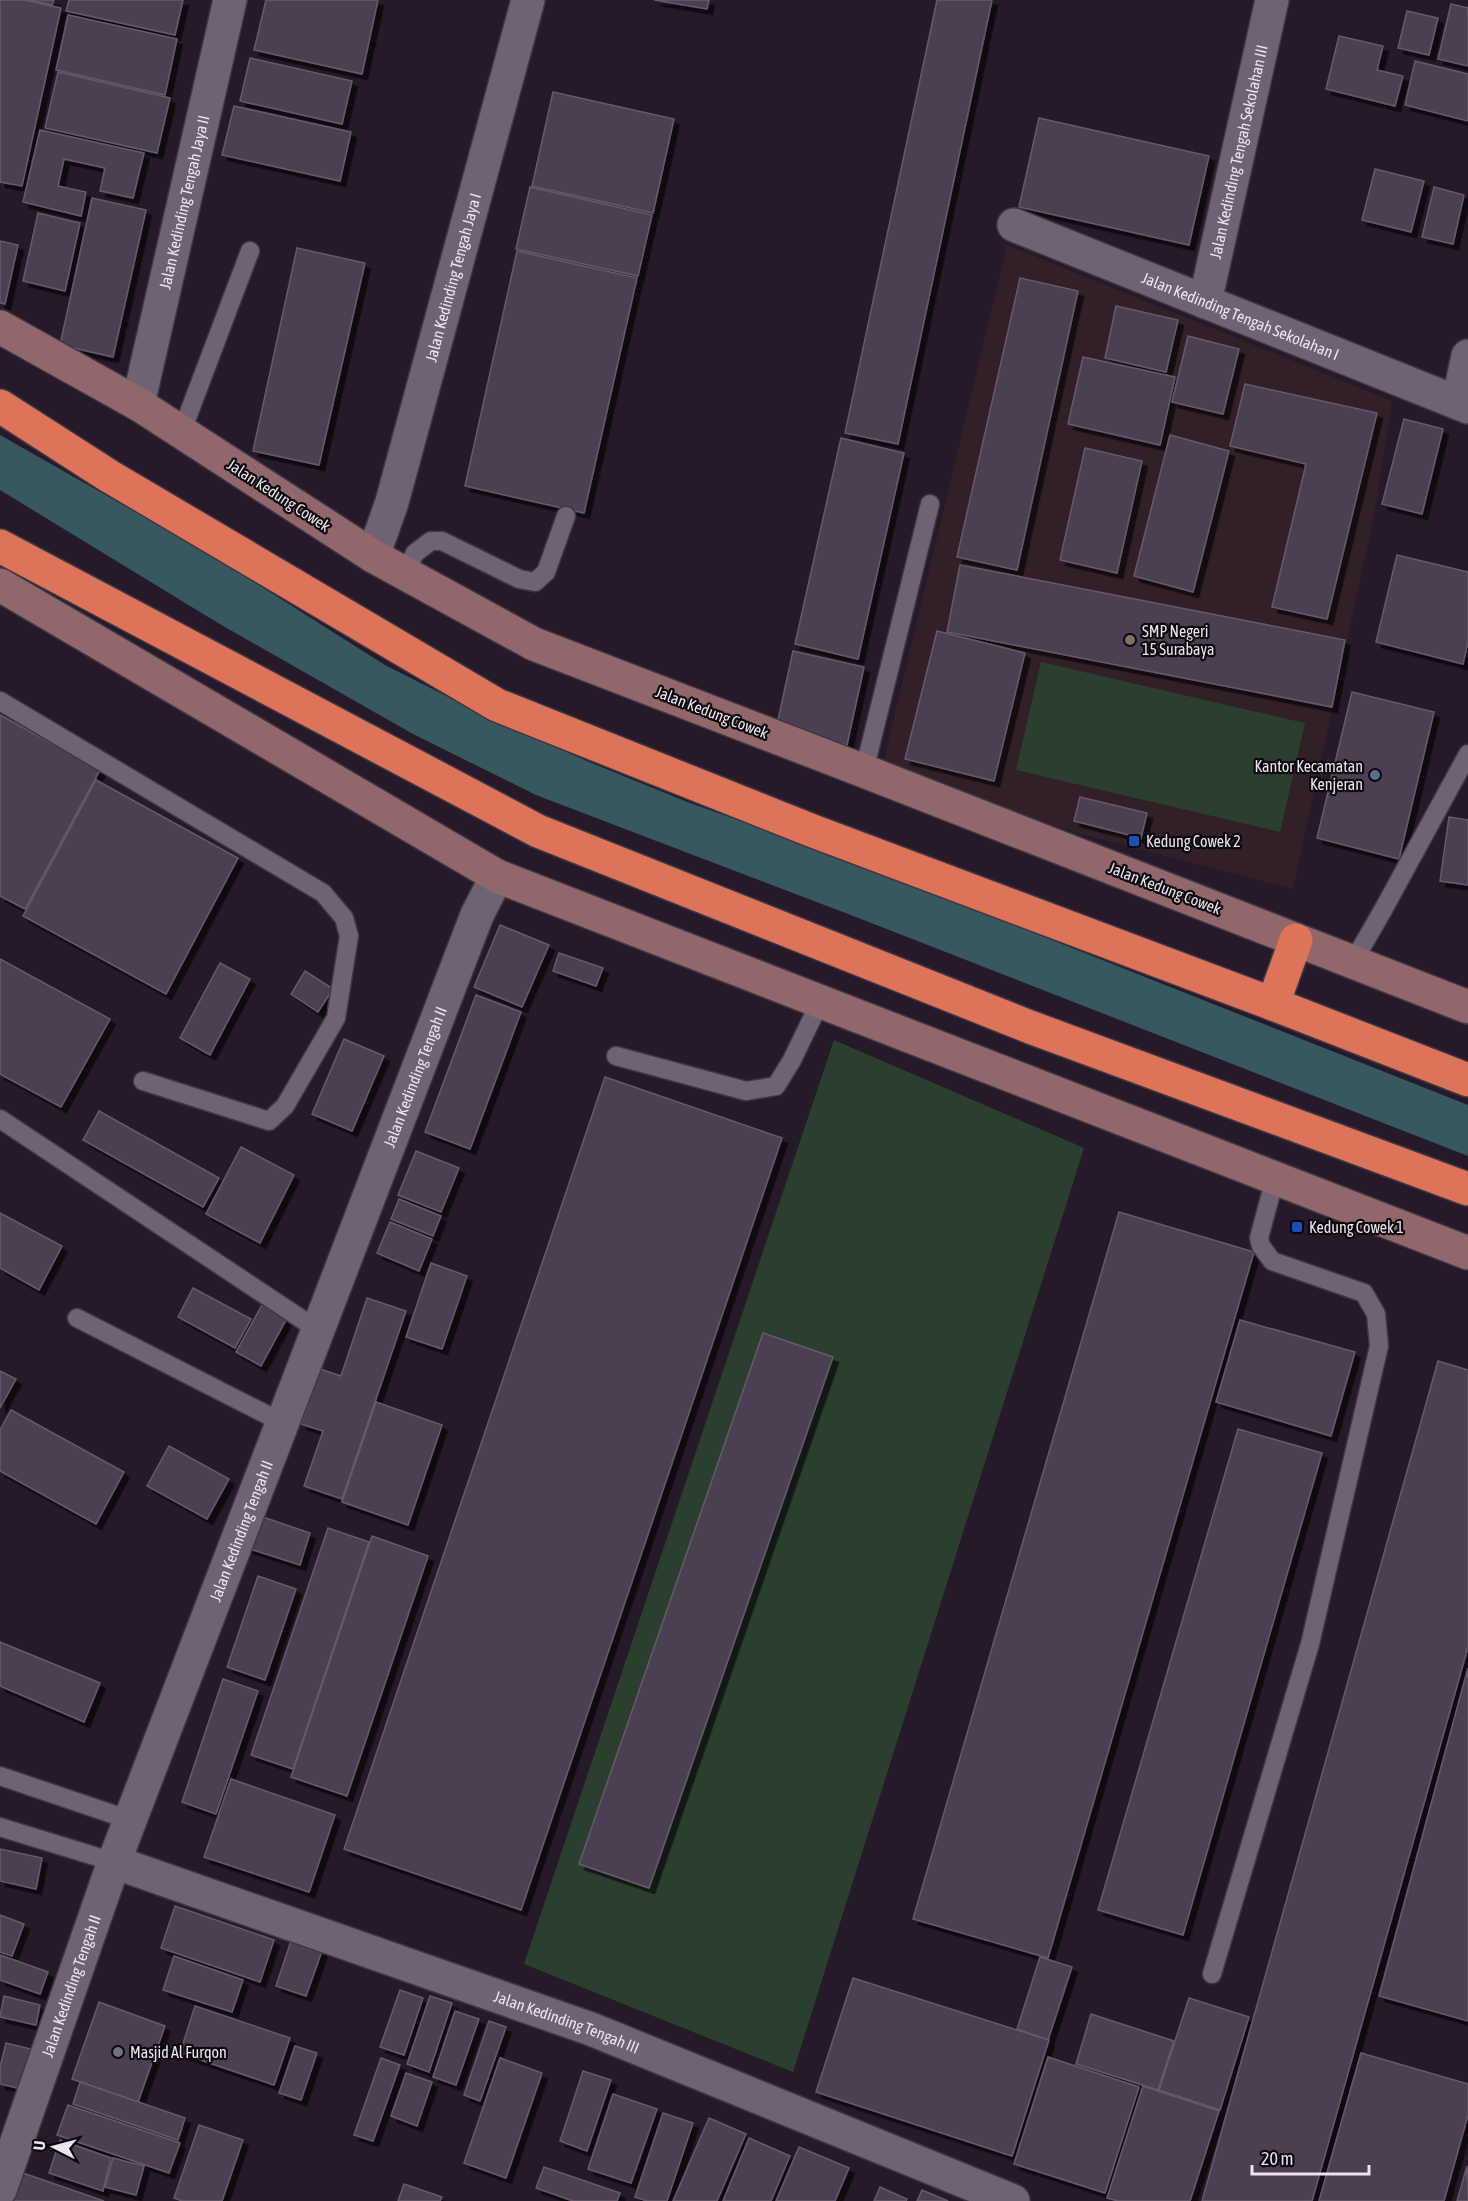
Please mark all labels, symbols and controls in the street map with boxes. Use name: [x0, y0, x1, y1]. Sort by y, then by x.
street label: Jalan Kedinding Tengah Sekolahan III: [1206, 43, 1271, 260]
street label: Jalan Kedinding Tengah Jaya II: [155, 113, 213, 291]
street label: Jalan Kedinding Tengah Jaya I: [421, 191, 484, 364]
street label: Jalan Kedinding Tengah Sekolahan I: [1139, 268, 1342, 363]
street label: Jalan Kedung Cowek: [224, 455, 334, 536]
place label: SMP Negeri 15 Surabaya: [1142, 622, 1214, 659]
marker: SMP Negeri 15 Surabaya: [1123, 633, 1137, 647]
street label: Jalan Kedung Cowek: [653, 682, 771, 743]
place label: Kantor Kecamatan Kenjeran: [1255, 757, 1363, 794]
marker: Kantor Kecamatan Kenjeran: [1368, 768, 1382, 782]
place label: Kedung Cowek 2: [1146, 832, 1241, 851]
marker: Kedung Cowek 2: [1127, 834, 1141, 848]
street label: Jalan Kedung Cowek: [1106, 858, 1224, 919]
street label: Jalan Kedinding Tengah II: [380, 1004, 450, 1150]
place label: Kedung Cowek 1: [1309, 1218, 1404, 1237]
marker: Kedung Cowek 1: [1290, 1220, 1304, 1234]
street label: Jalan Kedinding Tengah II: [206, 1458, 276, 1604]
street label: Jalan Kedinding Tengah II: [38, 1912, 104, 2060]
street label: Jalan Kedinding Tengah III: [492, 1987, 642, 2057]
place label: Masjid Al Furqon: [130, 2043, 227, 2062]
marker: Masjid Al Furqon: [111, 2045, 125, 2059]
north arrow: [24, 2117, 84, 2177]
scale bar: [1252, 2138, 1369, 2176]
text: U: [30, 2140, 49, 2151]
text: 20 m: [1261, 2148, 1293, 2169]

